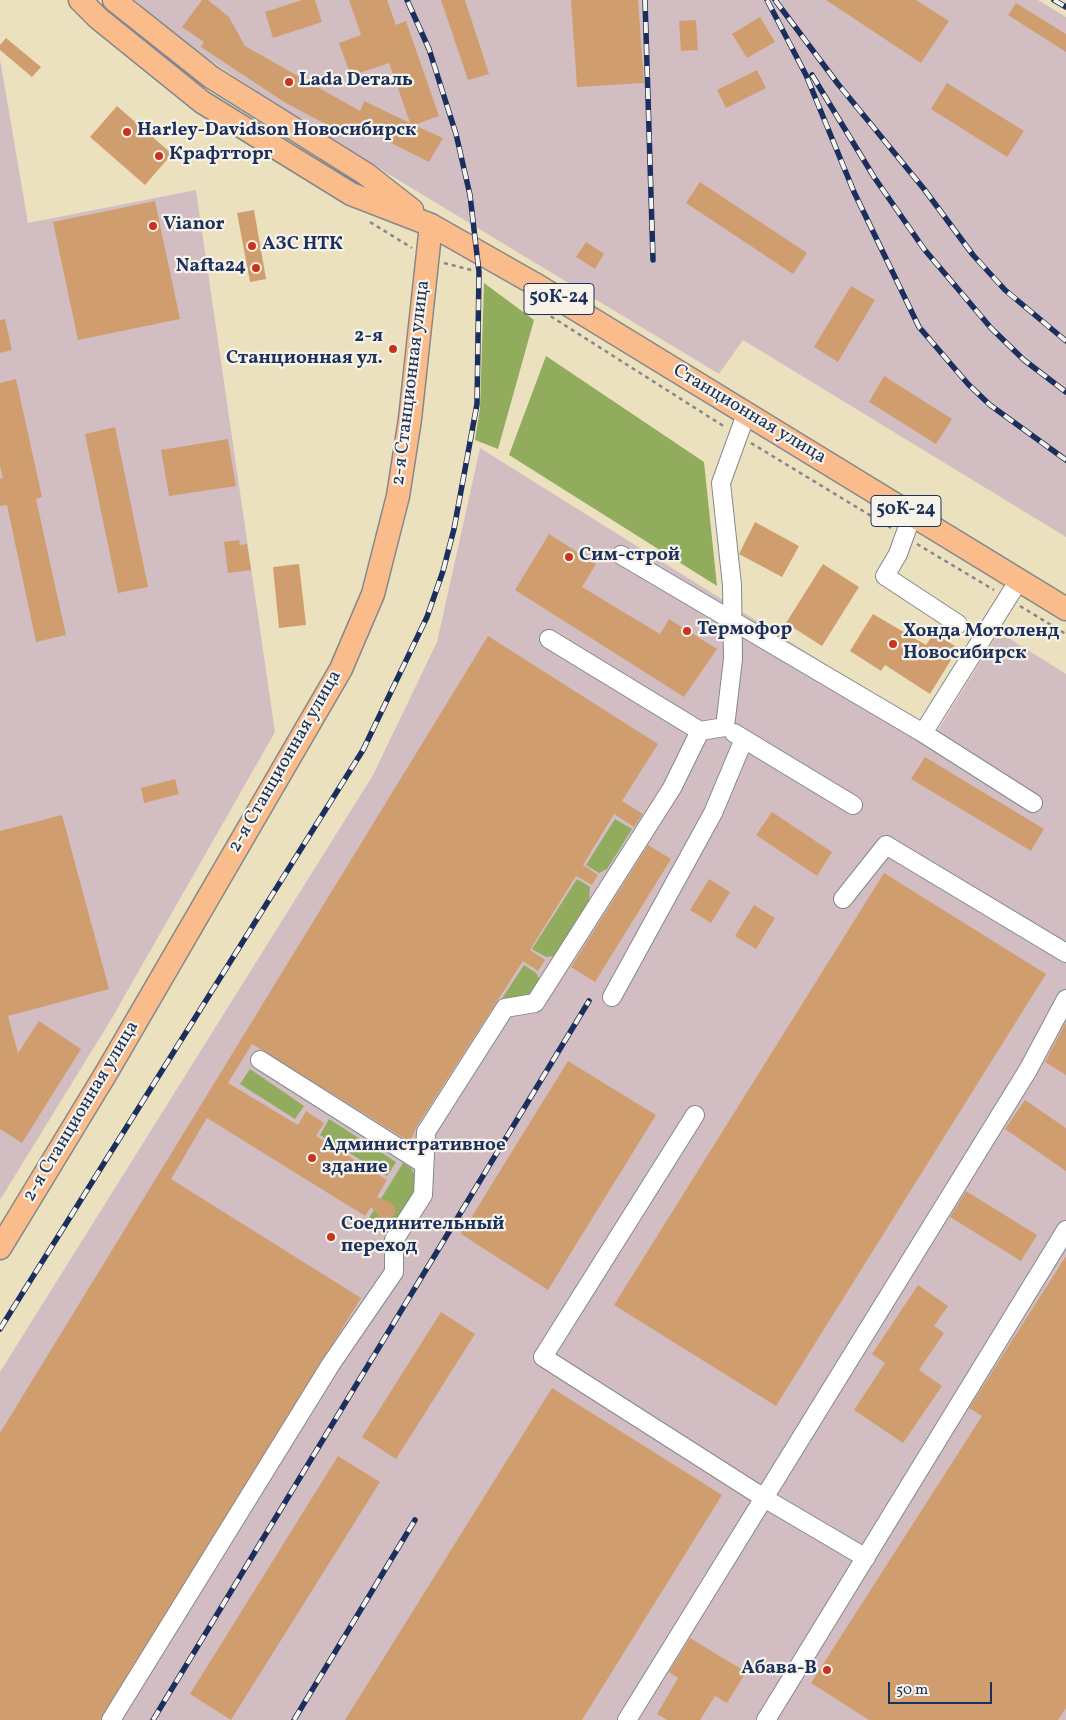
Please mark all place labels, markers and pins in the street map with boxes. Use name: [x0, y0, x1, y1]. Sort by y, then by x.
place label: Lada Dеталь: [299, 71, 413, 93]
marker: Lada Dеталь: [283, 76, 295, 88]
place label: Harley-Davidson Новосибирск: [137, 121, 416, 143]
marker: Harley-Davidson Новосибирск: [121, 126, 133, 138]
place label: Крафтторг: [169, 145, 273, 167]
marker: Крафтторг: [153, 150, 165, 162]
place label: Vianor: [163, 215, 224, 237]
marker: Vianor: [147, 220, 159, 232]
place label: АЗС НТК: [262, 235, 343, 257]
marker: АЗС НТК: [246, 240, 258, 252]
place label: Nafta24: [176, 257, 246, 279]
marker: Nafta24: [250, 262, 262, 274]
place label: 2-я Станционная ул.: [226, 327, 383, 371]
marker: 2-я Станционная ул.: [387, 343, 399, 355]
place label: Сим-строй: [579, 546, 680, 568]
marker: Сим-строй: [563, 551, 575, 563]
place label: Термофор: [697, 620, 792, 642]
place label: Хонда Мотоленд Новосибирск: [903, 622, 1059, 666]
marker: Термофор: [681, 625, 693, 637]
marker: Хонда Мотоленд Новосибирск: [887, 638, 899, 650]
place label: Административное здание: [322, 1136, 506, 1180]
marker: Административное здание: [306, 1152, 318, 1164]
place label: Соединительный переход: [341, 1215, 504, 1259]
marker: Соединительный переход: [325, 1231, 337, 1243]
place label: Абава-В: [741, 1659, 817, 1681]
marker: Абава-В: [821, 1664, 833, 1676]

